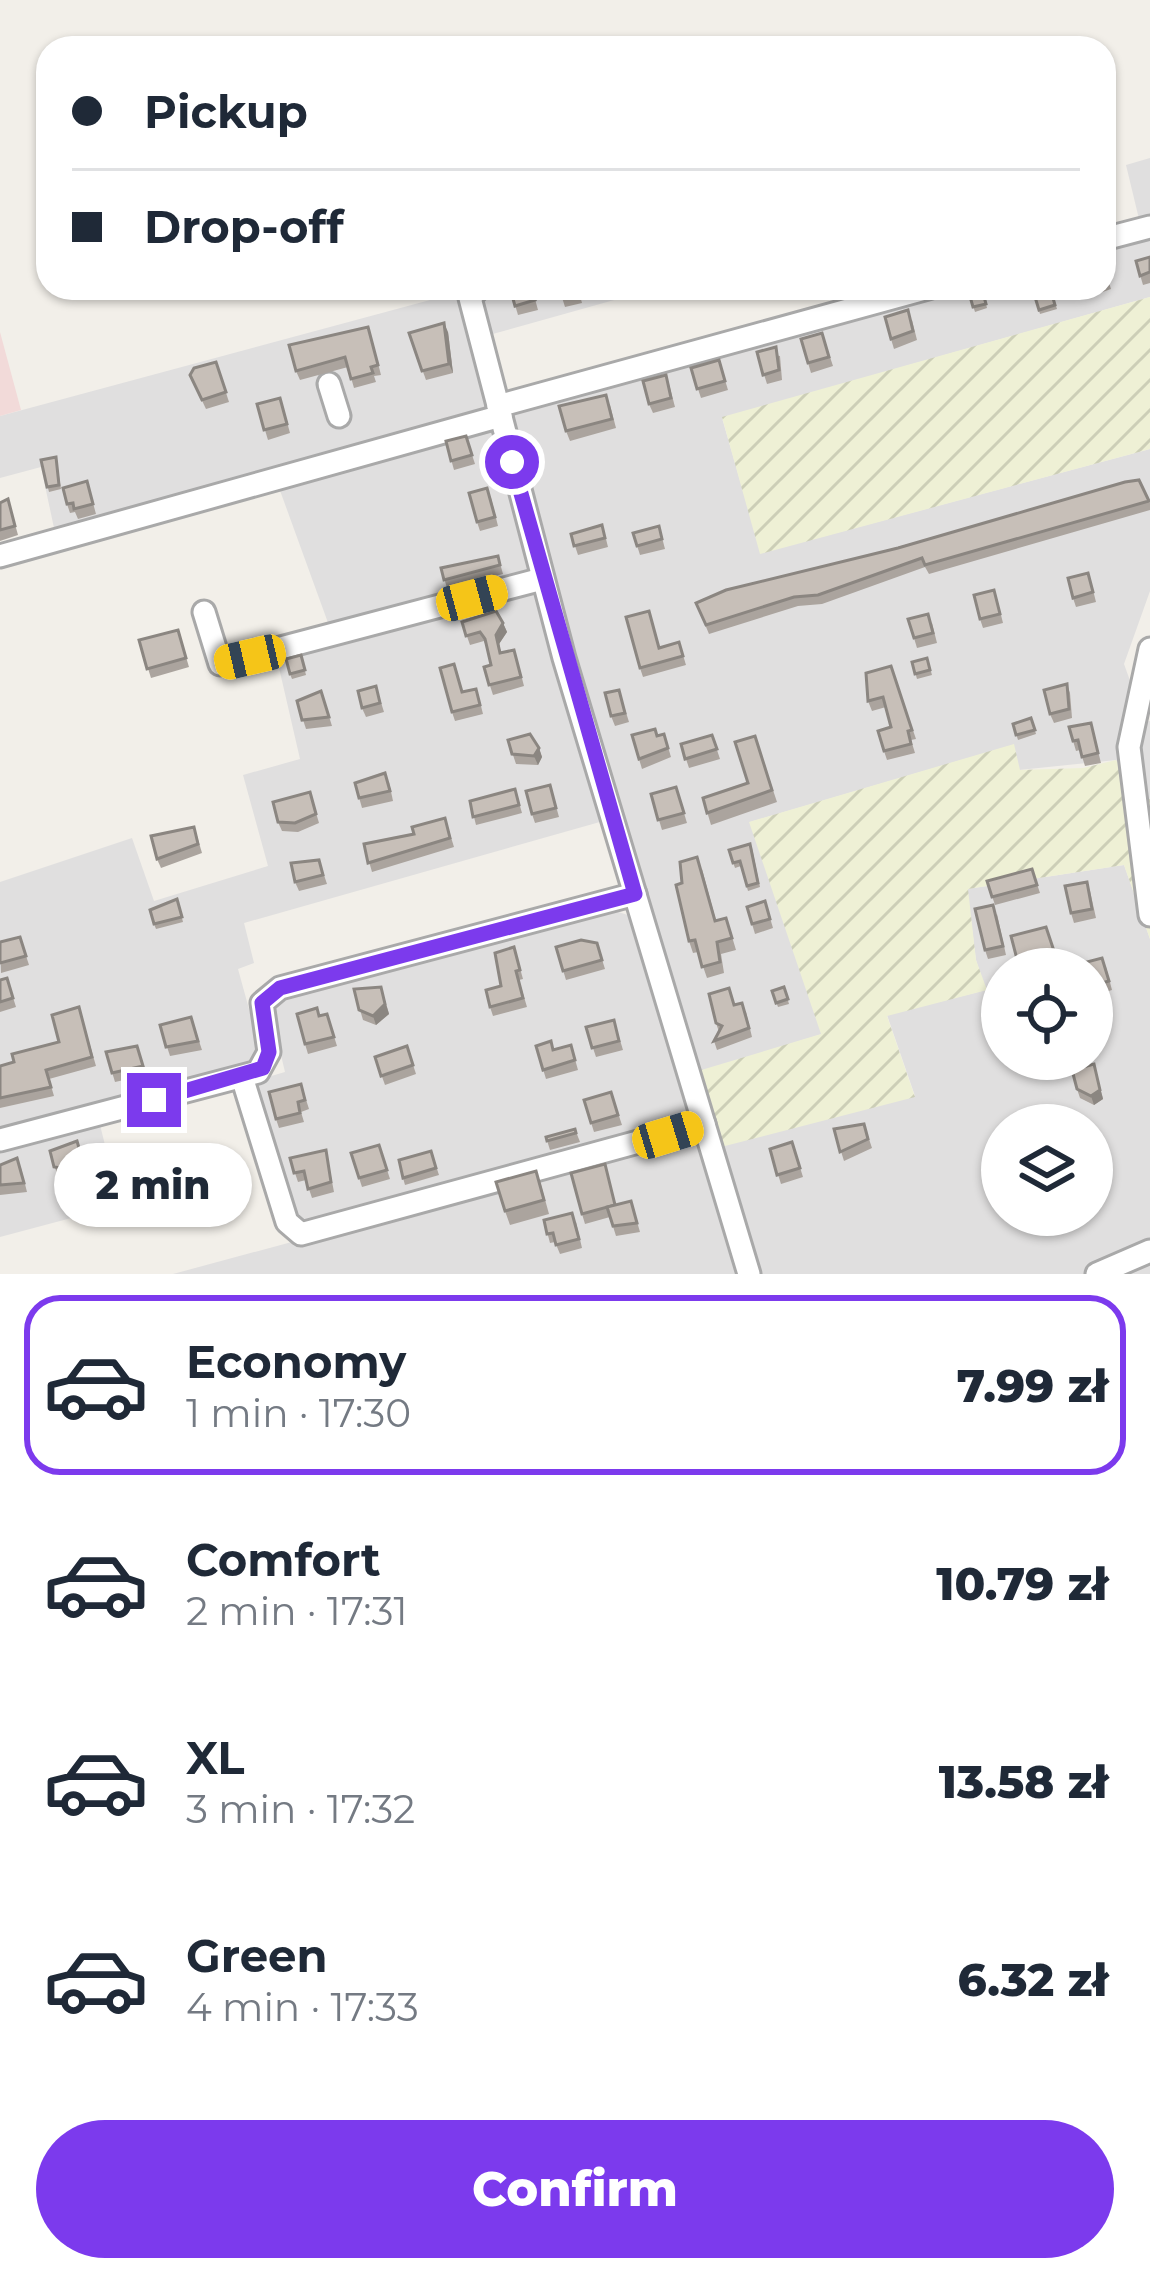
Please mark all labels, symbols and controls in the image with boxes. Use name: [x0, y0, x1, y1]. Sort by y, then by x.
text: Pickup: [144, 84, 308, 139]
text: Drop-off: [144, 199, 344, 254]
route start: [485, 435, 539, 489]
car: [433, 571, 511, 625]
car: [211, 631, 289, 683]
map controls: [981, 948, 1113, 1236]
button: locate: [981, 948, 1113, 1080]
route end: [127, 1073, 181, 1127]
button: layers: [981, 1104, 1113, 1236]
car: [628, 1107, 708, 1163]
callout: 2 min: [55, 1142, 253, 1226]
text: 2 min: [96, 1161, 210, 1209]
icon: car: [42, 1331, 150, 1439]
text: Economy: [186, 1334, 406, 1389]
text: 7.99 zł: [957, 1358, 1108, 1413]
text: 1 min · 17:30: [186, 1389, 411, 1437]
icon: car: [42, 1529, 150, 1637]
text: Comfort: [186, 1532, 381, 1587]
text: 10.79 zł: [936, 1556, 1108, 1611]
text: 2 min · 17:31: [186, 1587, 407, 1635]
icon: car: [42, 1727, 150, 1835]
text: XL: [186, 1730, 244, 1785]
text: 13.58 zł: [939, 1754, 1108, 1809]
text: 3 min · 17:32: [186, 1785, 415, 1833]
icon: car: [42, 1925, 150, 2033]
text: Green: [186, 1928, 328, 1983]
text: 6.32 zł: [958, 1952, 1108, 2007]
text: 4 min · 17:33: [186, 1983, 419, 2031]
button: Confirm: [36, 2120, 1114, 2258]

